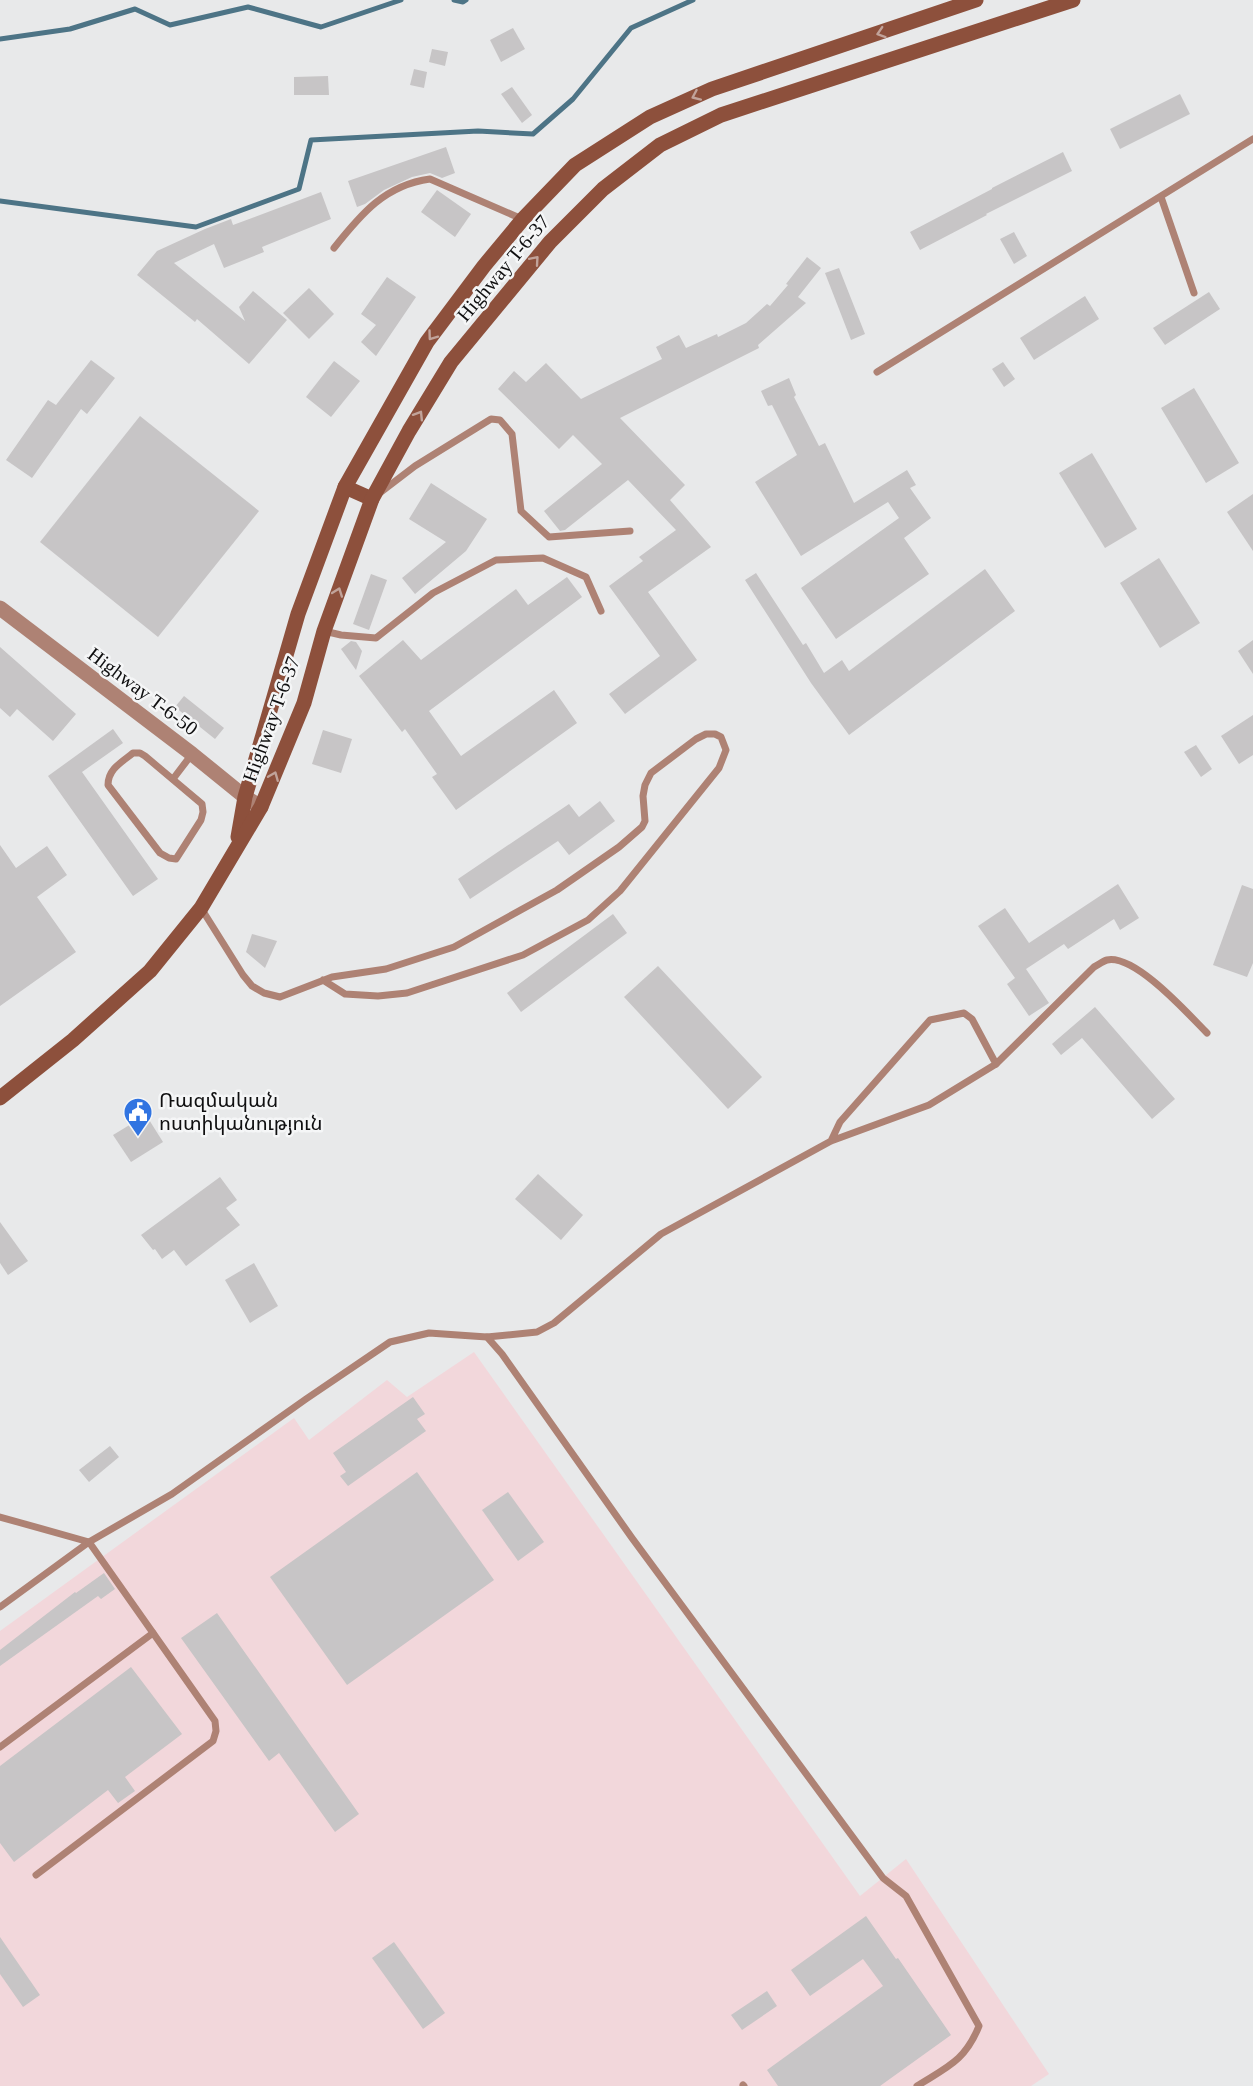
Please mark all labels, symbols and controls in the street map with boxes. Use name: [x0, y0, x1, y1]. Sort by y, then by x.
one-way arrow: [876, 25, 887, 38]
one-way arrow: [692, 89, 703, 101]
street label: Highway T-6-37: [452, 210, 555, 326]
one-way arrow: [528, 256, 539, 266]
one-way arrow: [428, 329, 439, 340]
one-way arrow: [411, 411, 423, 421]
one-way arrow: [330, 587, 343, 598]
street label: Highway T-6-50: [83, 643, 202, 740]
street label: Highway T-6-37: [238, 653, 305, 785]
one-way arrow: [267, 771, 279, 782]
place label: Ռազմական ոստիկանություն: [159, 1089, 323, 1135]
public building icon: Ռազմական ոստիկանություն: [122, 1096, 154, 1138]

